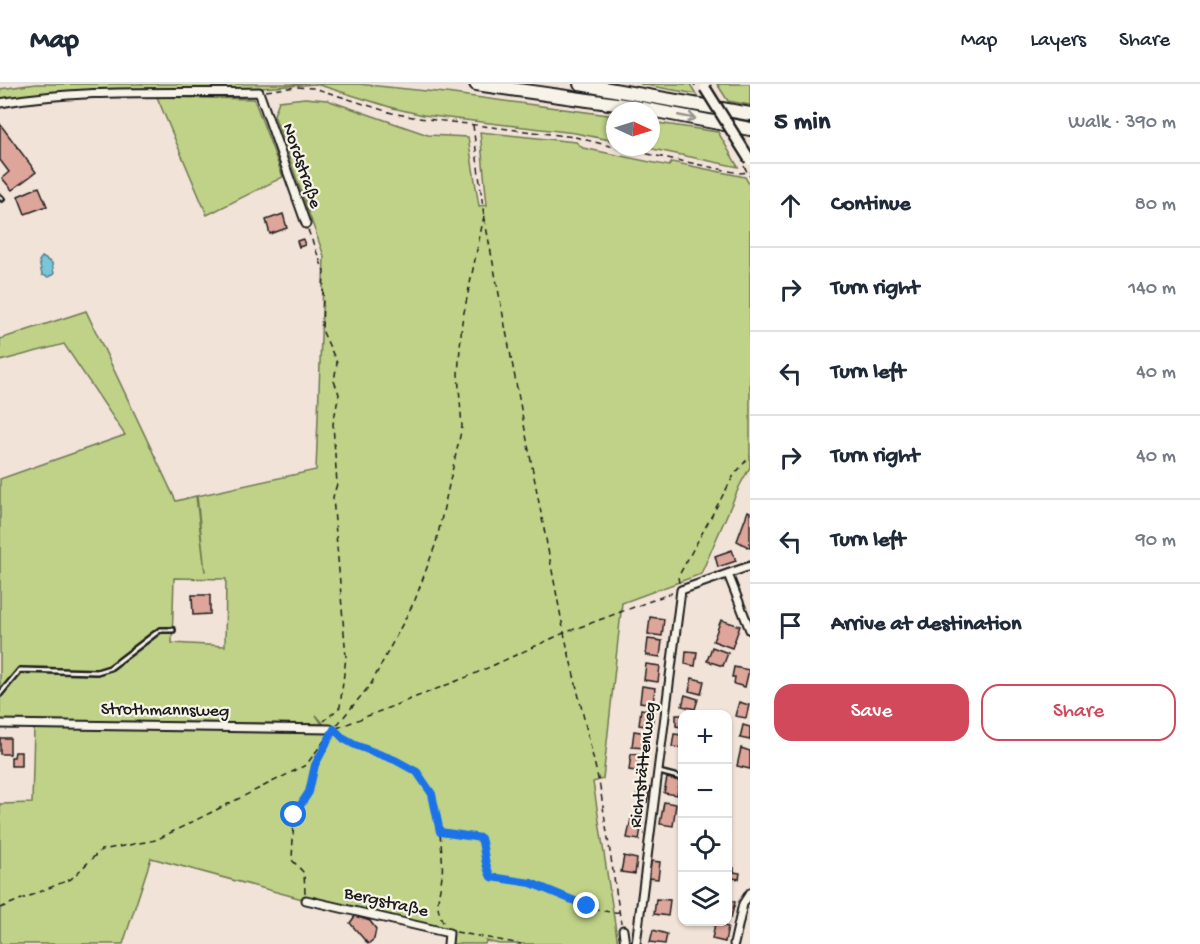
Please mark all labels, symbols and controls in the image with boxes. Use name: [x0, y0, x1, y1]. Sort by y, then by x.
text: Map: [30, 25, 79, 58]
text: Map: [961, 29, 997, 54]
text: Layers: [1030, 29, 1086, 54]
text: Share: [1119, 29, 1170, 54]
north arrow: [606, 102, 660, 156]
text: 5 min: [774, 108, 830, 139]
one-way arrow: [677, 112, 697, 123]
text: Walk · 390 m: [1068, 112, 1176, 135]
street label: Nordstraße: [277, 121, 326, 212]
icon: ahead: [774, 189, 807, 222]
text: Continue: [831, 192, 911, 218]
text: 80 m: [1135, 194, 1176, 217]
icon: right: [774, 273, 807, 306]
text: Turn right: [831, 276, 919, 302]
text: 140 m: [1128, 278, 1176, 301]
icon: left: [774, 357, 807, 390]
text: Turn left: [831, 360, 905, 386]
text: 40 m: [1136, 362, 1176, 385]
icon: right: [774, 441, 807, 474]
text: Turn right: [831, 444, 919, 470]
text: 40 m: [1136, 446, 1176, 469]
icon: left: [774, 525, 807, 558]
text: Turn left: [831, 528, 905, 554]
text: 90 m: [1136, 530, 1176, 553]
icon: arrive: [774, 609, 807, 642]
text: Arrive at destination: [831, 612, 1021, 638]
button: Save: [774, 684, 969, 741]
button: Share: [981, 684, 1176, 741]
street label: Strothmannsweg: [101, 699, 229, 723]
street label: Richtstättenweg: [626, 701, 662, 829]
map controls: [678, 710, 732, 926]
button: +: [678, 710, 732, 764]
button: −: [678, 764, 732, 818]
route start: [280, 801, 306, 827]
button: locate: [678, 818, 732, 872]
button: layers: [678, 872, 732, 926]
street label: Bergstraße: [341, 883, 431, 923]
route end: [573, 892, 599, 918]

